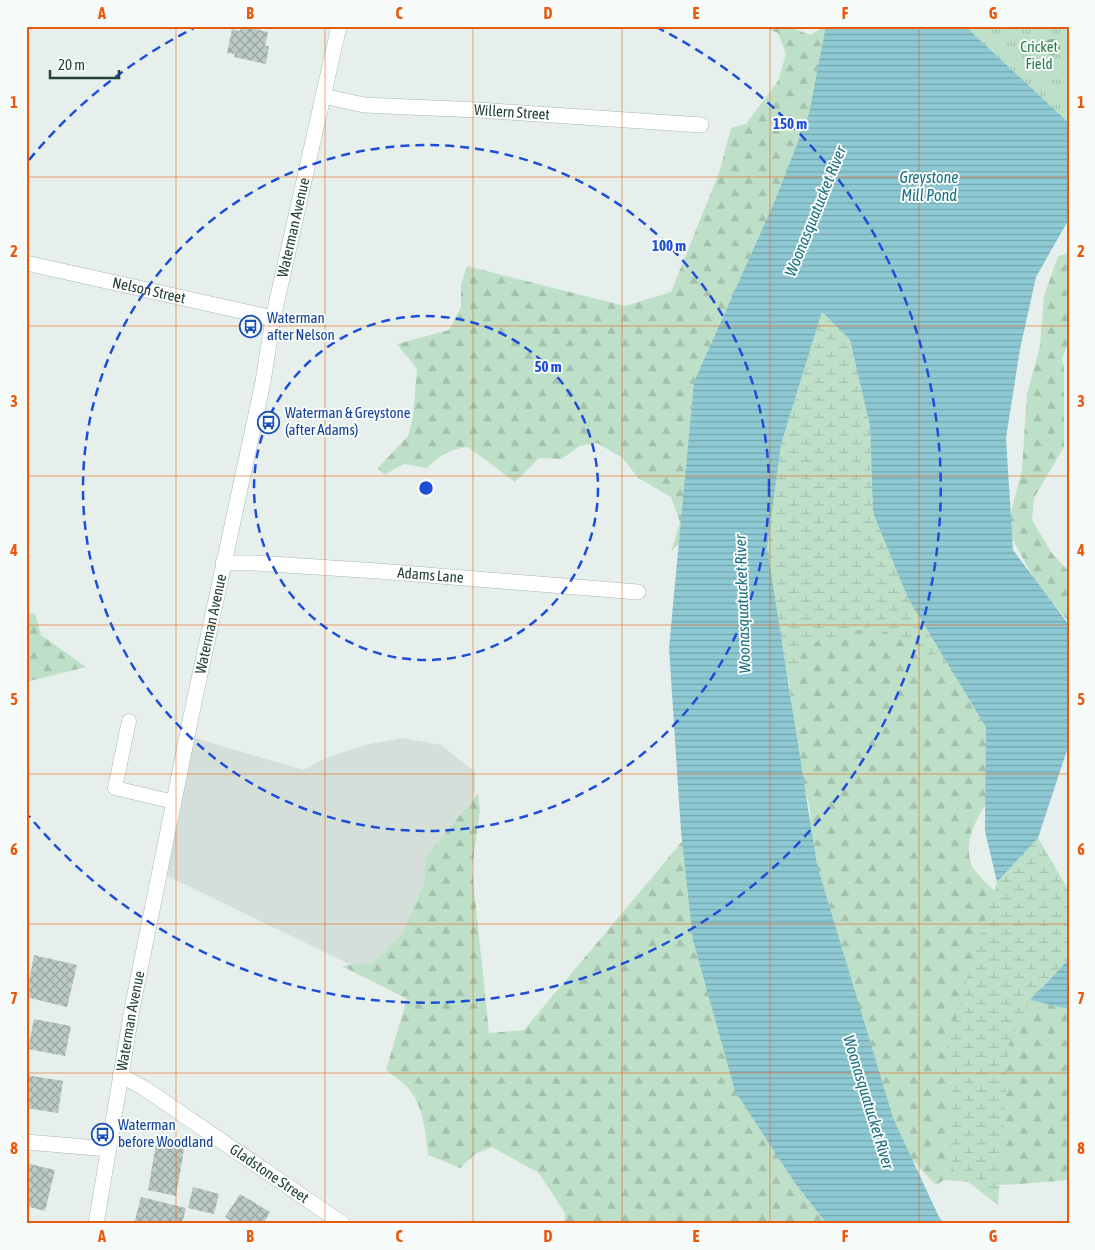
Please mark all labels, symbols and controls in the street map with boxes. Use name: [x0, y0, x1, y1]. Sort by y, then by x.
text: A: [97, 4, 106, 22]
text: B: [246, 4, 254, 22]
text: C: [395, 4, 403, 22]
text: D: [544, 4, 553, 22]
text: E: [693, 4, 700, 22]
text: F: [842, 4, 849, 22]
text: G: [989, 4, 998, 22]
park label: Cricket Field: [1020, 38, 1058, 72]
scale bar: [50, 48, 119, 80]
text: 20 m: [58, 56, 85, 73]
text: 1: [10, 93, 18, 111]
text: 1: [1077, 93, 1085, 111]
street label: Willern Street: [474, 101, 550, 123]
text: 150 m: [773, 115, 807, 132]
water label: Woonasquatucket River: [781, 142, 851, 279]
water label: Greystone Mill Pond: [899, 168, 959, 204]
street label: Waterman Avenue: [273, 176, 312, 279]
text: 100 m: [652, 237, 686, 254]
text: 2: [10, 242, 18, 260]
text: 2: [1077, 242, 1085, 260]
street label: Nelson Street: [111, 274, 187, 306]
place label: Waterman after Nelson: [267, 309, 335, 343]
bus stop icon: Waterman after Nelson: [239, 315, 263, 339]
text: 50 m: [535, 358, 562, 375]
text: 3: [10, 392, 18, 410]
text: 3: [1077, 392, 1085, 410]
place label: Waterman & Greystone (after Adams): [285, 404, 411, 438]
bus stop icon: Waterman & Greystone (after Adams): [257, 410, 281, 434]
centre of rings: [417, 479, 435, 497]
water label: Woonasquatucket River: [731, 533, 754, 674]
text: 4: [9, 541, 18, 559]
text: 4: [1076, 541, 1085, 559]
street label: Adams Lane: [397, 564, 465, 586]
street label: Waterman Avenue: [191, 572, 229, 675]
text: 5: [10, 690, 18, 708]
text: 5: [1077, 690, 1085, 708]
text: 6: [10, 840, 18, 858]
text: 6: [1077, 840, 1085, 858]
street label: Waterman Avenue: [113, 969, 148, 1072]
text: 7: [10, 989, 18, 1007]
text: 7: [1077, 989, 1085, 1007]
water label: Woonasquatucket River: [839, 1033, 898, 1173]
place label: Waterman before Woodland: [118, 1116, 213, 1150]
bus stop icon: Waterman before Woodland: [90, 1122, 114, 1146]
text: 8: [10, 1139, 18, 1157]
text: 8: [1077, 1139, 1085, 1157]
street label: Gladstone Street: [227, 1140, 312, 1206]
text: A: [97, 1227, 106, 1245]
text: B: [246, 1227, 254, 1245]
text: C: [395, 1227, 403, 1245]
text: D: [544, 1227, 553, 1245]
text: E: [693, 1227, 700, 1245]
text: F: [842, 1227, 849, 1245]
text: G: [989, 1227, 998, 1245]

